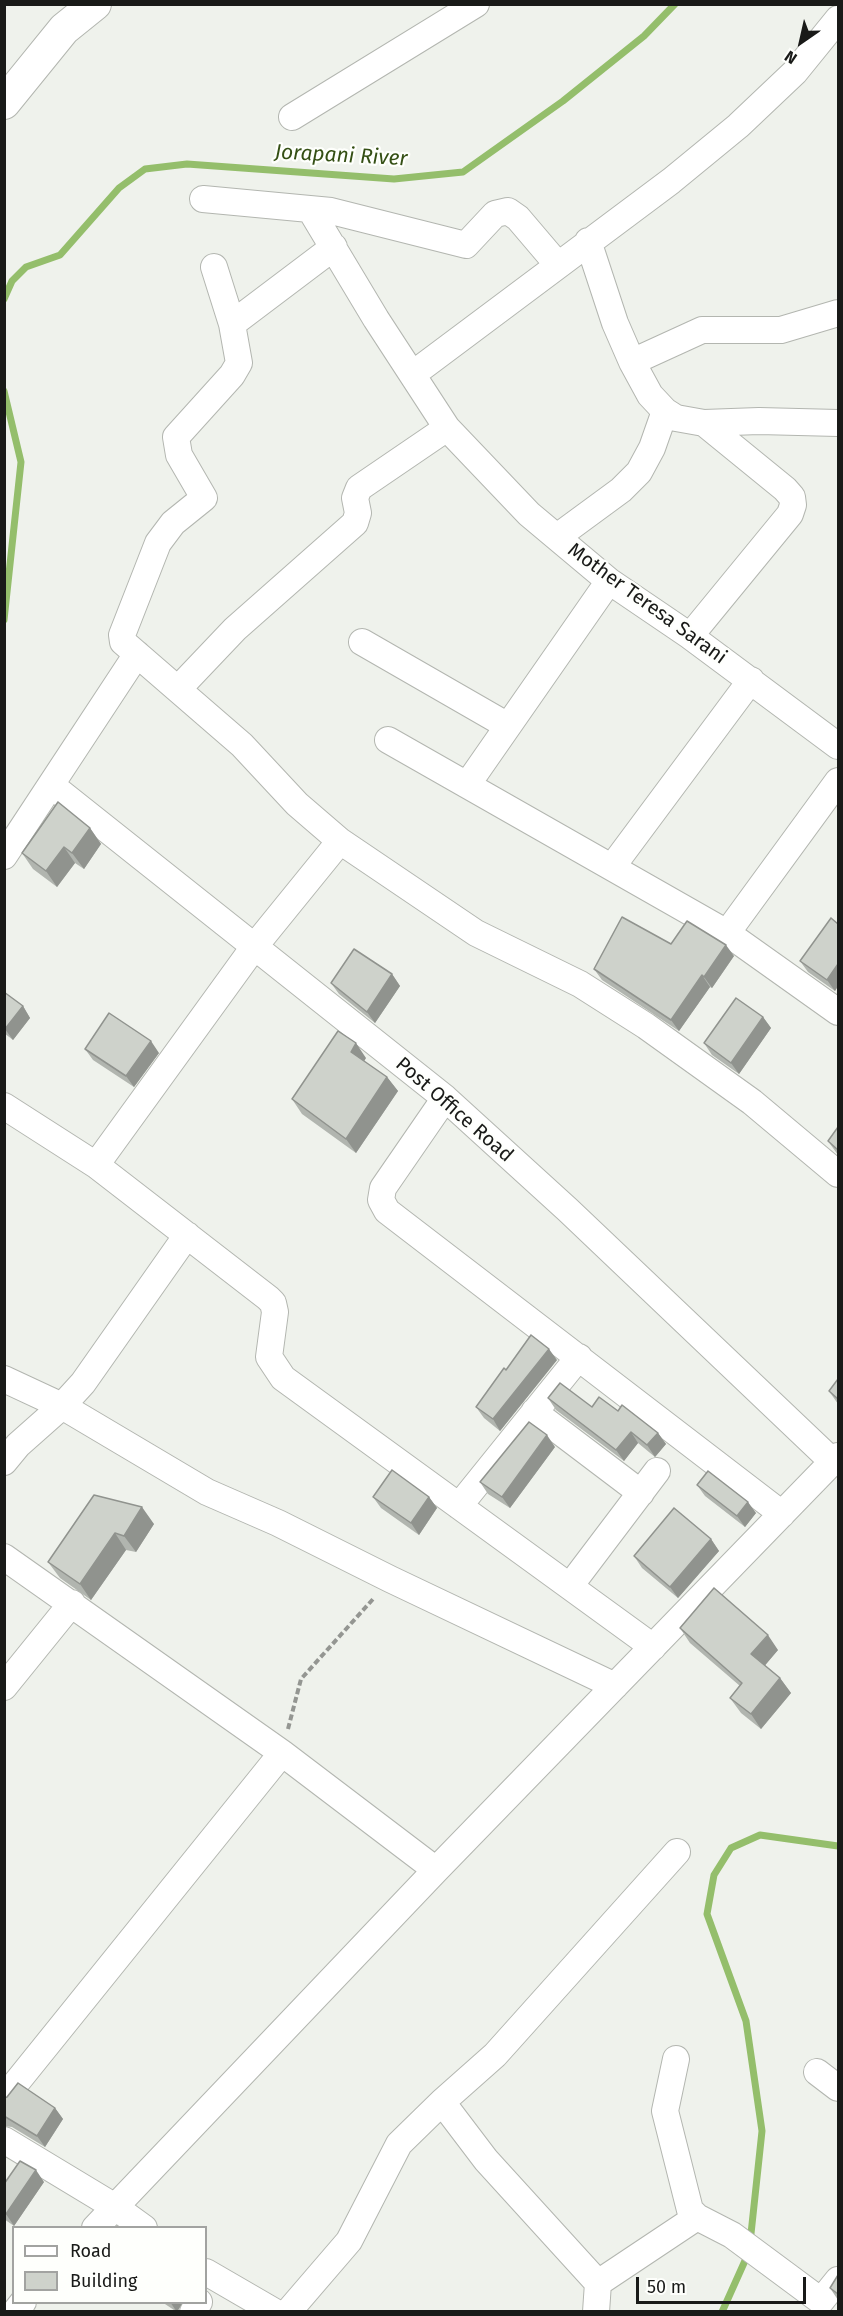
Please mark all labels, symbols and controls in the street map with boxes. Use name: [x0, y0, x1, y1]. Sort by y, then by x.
north arrow: [771, 12, 831, 72]
text: N: [781, 46, 800, 68]
water label: Jorapani River: [274, 140, 408, 172]
street label: Mother Teresa Sarani: [563, 538, 731, 670]
street label: Post Office Road: [390, 1052, 518, 1168]
legend: [12, 2226, 207, 2304]
text: Road: [70, 2240, 112, 2262]
scale bar: [639, 2265, 808, 2303]
text: Building: [70, 2270, 137, 2292]
text: 50 m: [647, 2276, 686, 2298]

